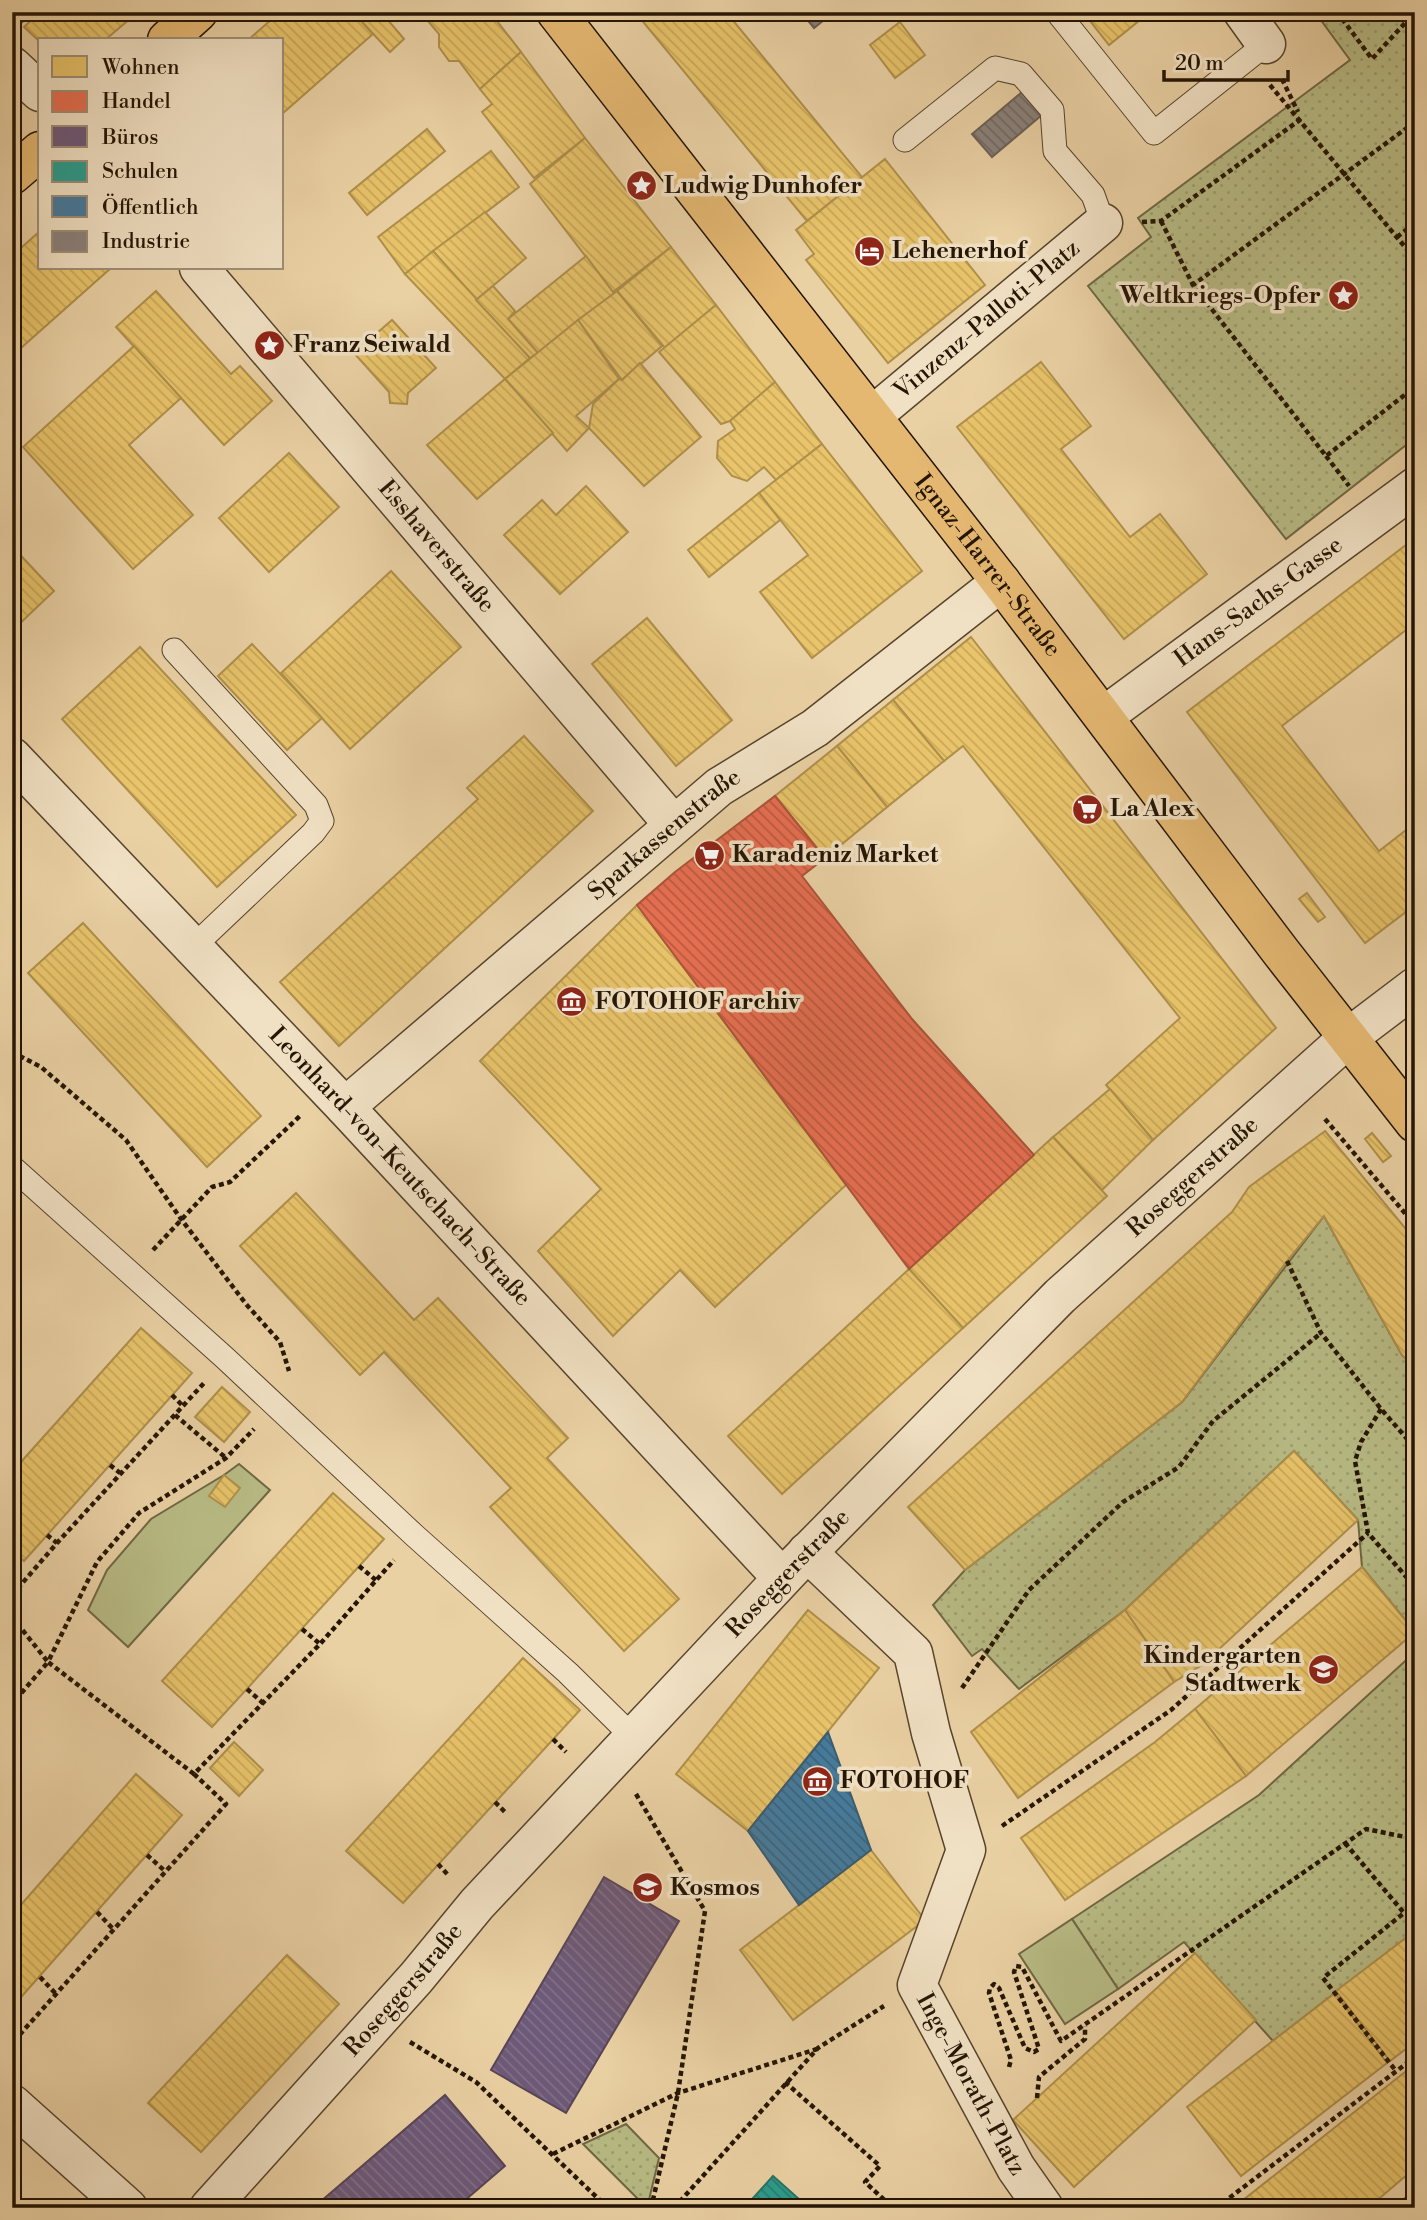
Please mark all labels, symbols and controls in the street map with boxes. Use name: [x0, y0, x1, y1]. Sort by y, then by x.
legend: [38, 38, 284, 270]
scale bar: [1164, 38, 1289, 82]
text: 20 m: [1175, 51, 1224, 77]
text: Wohnen: [101, 55, 180, 81]
text: Handel: [102, 89, 171, 115]
text: Büros: [101, 125, 159, 151]
text: Schulen: [102, 159, 179, 185]
place icon: Ludwig Dunhofer: [624, 169, 658, 203]
place label: Ludwig Dunhofer: [664, 171, 862, 201]
text: Öffentlich: [102, 193, 199, 221]
text: Industrie: [102, 229, 190, 255]
street label: Vinzenz-Palloti-Platz: [887, 233, 1086, 407]
hotel icon: Lehenerhof: [852, 234, 886, 268]
place label: Lehenerhof: [892, 236, 1028, 266]
place icon: Weltkriegs-Opfer: [1327, 279, 1361, 313]
place label: Weltkriegs-Opfer: [1119, 281, 1321, 311]
place icon: Franz Seiwald: [253, 328, 287, 362]
place label: Franz Seiwald: [293, 330, 451, 360]
street label: Ignaz-Harrer-Straße: [908, 468, 1067, 663]
street label: Esshaverstraße: [371, 474, 501, 619]
street label: Hans-Sachs-Gasse: [1168, 530, 1349, 674]
street label: Sparkassenstraße: [582, 762, 746, 907]
supermarket icon: La Alex: [1070, 792, 1104, 826]
place label: La Alex: [1110, 794, 1195, 824]
supermarket icon: Karadeniz Market: [692, 838, 726, 872]
place label: Karadeniz Market: [732, 840, 939, 870]
museum icon: FOTOHOF archiv: [555, 985, 589, 1019]
place label: FOTOHOF archiv: [595, 987, 801, 1017]
street label: Leonhard-von-Keutschach-Straße: [262, 1021, 537, 1313]
street label: Roseggerstraße: [1121, 1110, 1265, 1244]
street label: Roseggerstraße: [719, 1503, 856, 1644]
place label: Kindergarten Stadtwerk: [1143, 1641, 1302, 1699]
school or university icon: Kindergarten Stadtwerk: [1307, 1653, 1341, 1687]
museum icon: FOTOHOF: [800, 1764, 834, 1798]
place label: FOTOHOF: [840, 1766, 969, 1796]
school or university icon: Kosmos: [630, 1871, 664, 1905]
place label: Kosmos: [670, 1873, 760, 1903]
street label: Roseggerstraße: [337, 1918, 470, 2063]
street label: Inge-Morath-Platz: [909, 1988, 1032, 2182]

